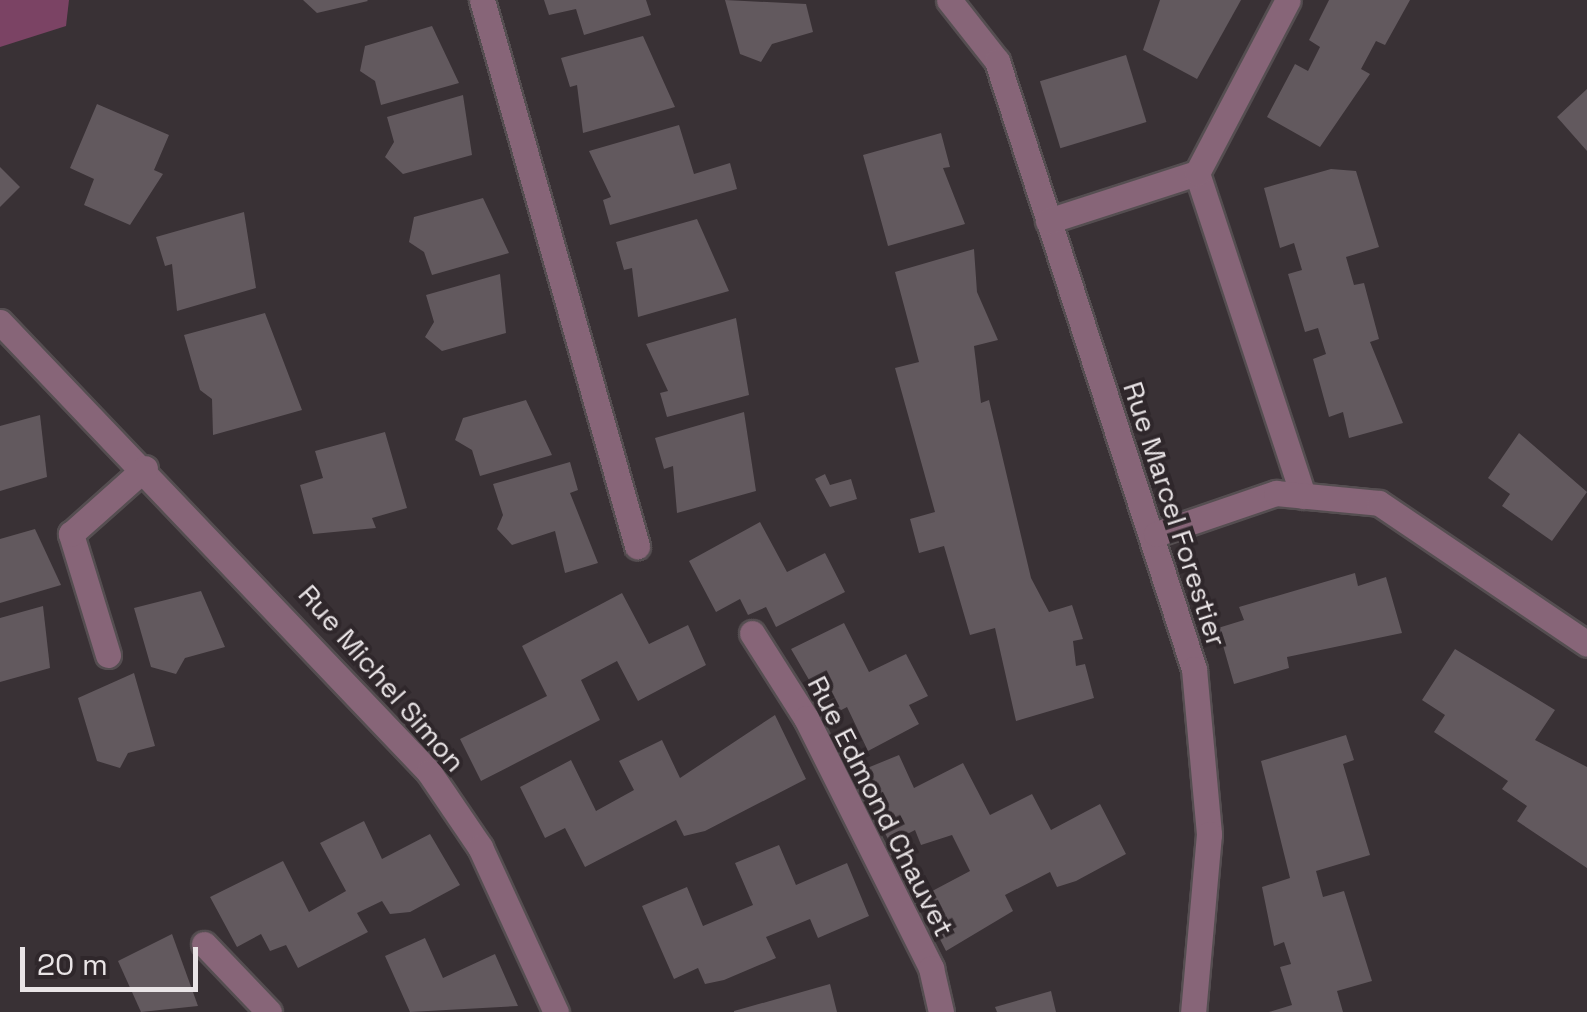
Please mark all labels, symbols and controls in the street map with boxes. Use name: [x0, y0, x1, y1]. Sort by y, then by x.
street label: Rue Marcel Forestier: [1116, 377, 1234, 651]
street label: Rue Michel Simon: [292, 578, 472, 778]
street label: Rue Edmond Chauvet: [801, 670, 961, 942]
scale bar: [25, 927, 202, 989]
text: 20 m: [37, 945, 108, 984]

